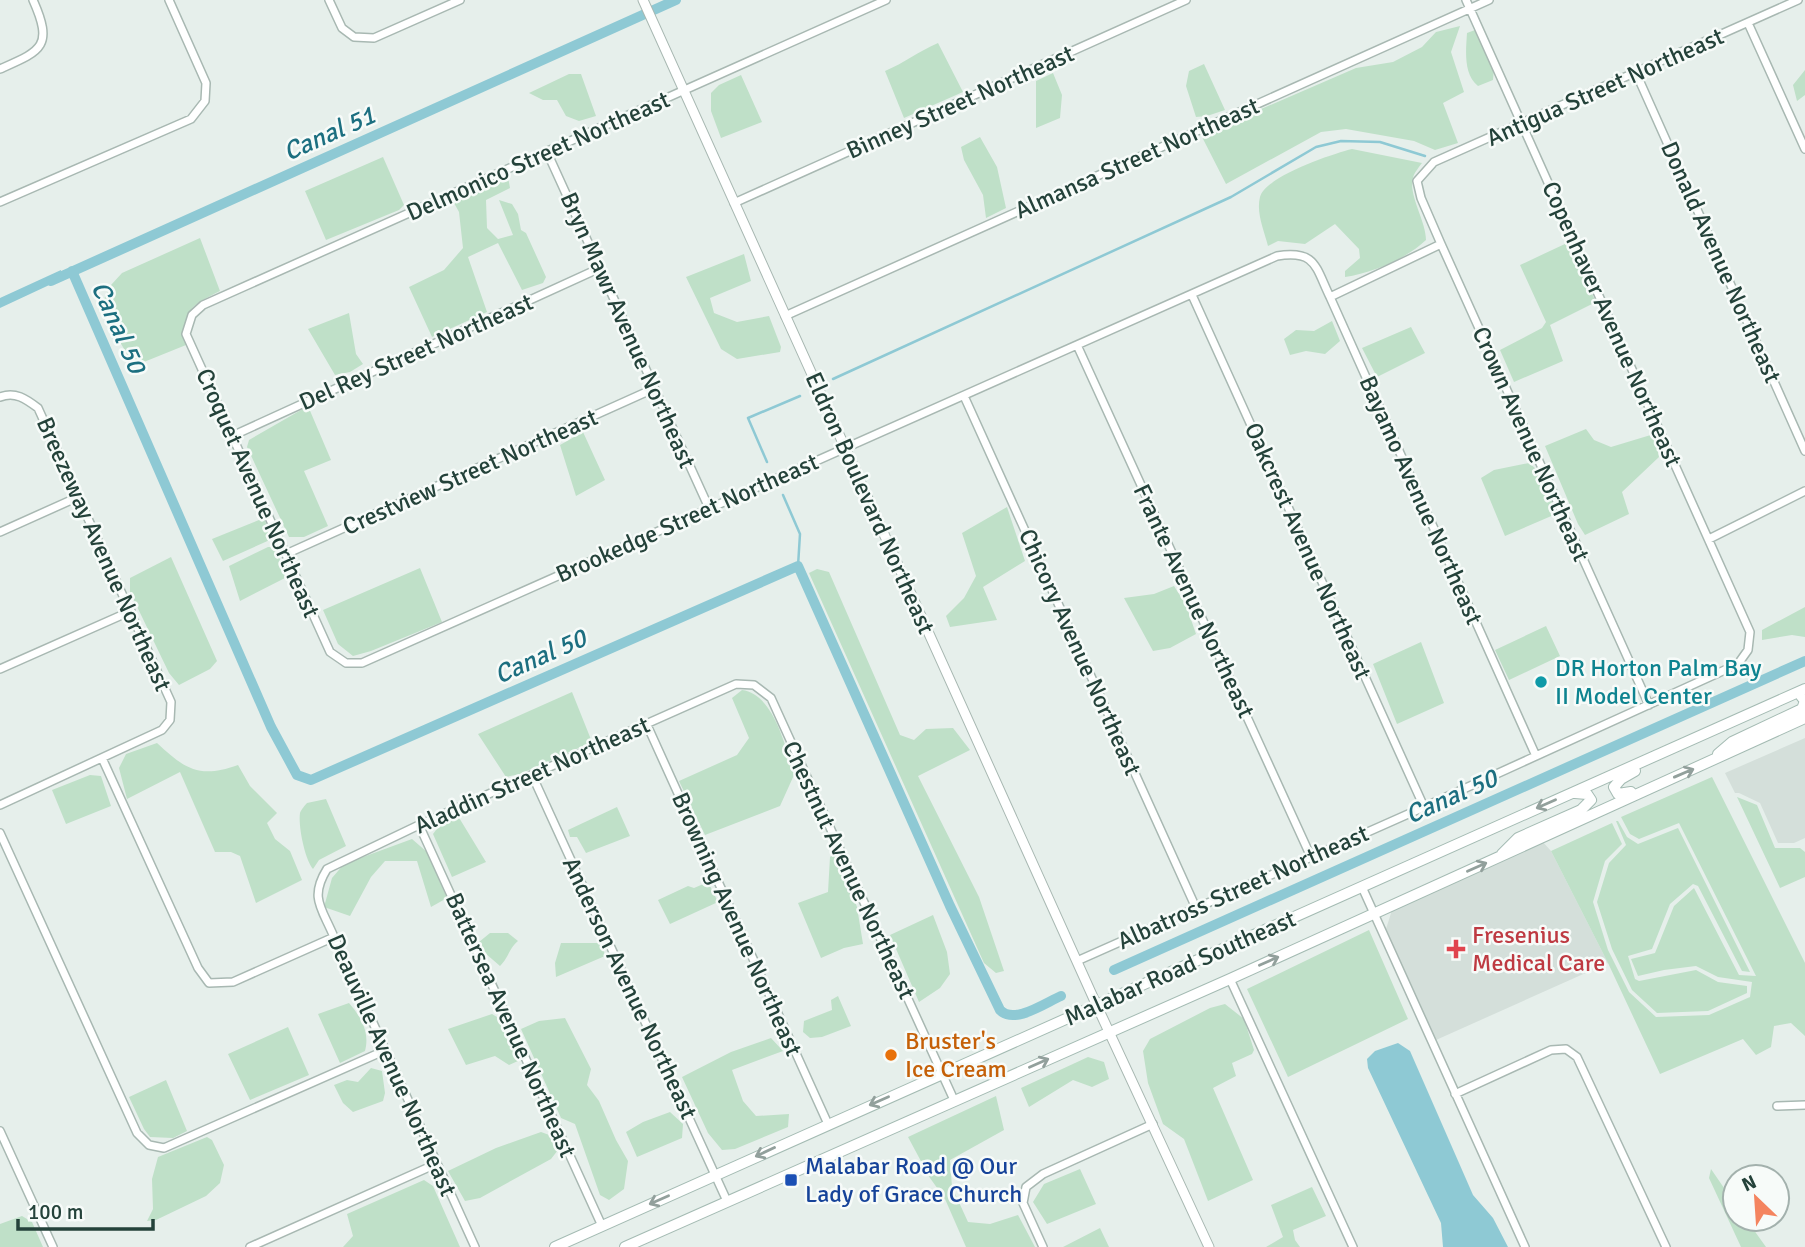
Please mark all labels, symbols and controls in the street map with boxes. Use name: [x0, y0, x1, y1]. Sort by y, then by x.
street label: Antigua Street Northeast: [1482, 21, 1728, 153]
street label: Binney Street Northeast: [842, 38, 1078, 166]
street label: Delmonico Street Northeast: [402, 84, 674, 228]
street label: Almansa Street Northeast: [1010, 91, 1264, 225]
water label: Canal 51: [278, 99, 380, 168]
street label: Donald Avenue Northeast: [1654, 137, 1788, 387]
street label: Copenhaver Avenue Northeast: [1535, 177, 1689, 471]
street label: Bryn Mawr Avenue Northeast: [553, 187, 703, 473]
water label: Canal 50: [84, 276, 153, 380]
street label: Del Rey Street Northeast: [294, 287, 538, 417]
street label: Crown Avenue Northeast: [1466, 322, 1596, 566]
street label: Croquet Avenue Northeast: [189, 364, 327, 622]
street label: Eldron Boulevard Northeast: [799, 367, 941, 639]
street label: Bayamo Avenue Northeast: [1353, 371, 1489, 629]
street label: Crestview Street Northeast: [338, 402, 602, 542]
street label: Breezeway Avenue Northeast: [30, 412, 178, 696]
street label: Oakcrest Avenue Northeast: [1238, 418, 1378, 684]
street label: Brookedge Street Northeast: [551, 446, 823, 590]
street label: Frante Avenue Northeast: [1127, 479, 1261, 723]
street label: Chicory Avenue Northeast: [1012, 524, 1148, 780]
water label: Canal 50: [489, 622, 593, 691]
place label: DR Horton Palm Bay II Model Center: [1555, 653, 1762, 711]
marker: DR Horton Palm Bay II Model Center: [1533, 674, 1549, 690]
street label: Aladdin Street Northeast: [410, 710, 654, 840]
street label: Chestnut Avenue Northeast: [776, 736, 922, 1004]
water label: Canal 50: [1400, 762, 1504, 831]
one-way arrow: [1672, 766, 1694, 779]
street label: Browning Avenue Northeast: [665, 787, 809, 1061]
one-way arrow: [1536, 798, 1558, 811]
street label: Albatross Street Northeast: [1113, 818, 1373, 956]
street label: Anderson Avenue Northeast: [556, 852, 704, 1124]
one-way arrow: [1465, 860, 1487, 873]
street label: Battersea Avenue Northeast: [439, 888, 583, 1162]
street label: Malabar Road Southeast: [1060, 903, 1300, 1033]
place label: Fresenius Medical Care: [1472, 920, 1605, 978]
street label: Deauville Avenue Northeast: [321, 929, 463, 1201]
marker: Fresenius Medical Care: [1446, 939, 1466, 959]
one-way arrow: [1258, 954, 1280, 967]
place label: Bruster's Ice Cream: [905, 1026, 1007, 1084]
marker: Bruster's Ice Cream: [883, 1047, 899, 1063]
one-way arrow: [1028, 1056, 1049, 1069]
one-way arrow: [869, 1095, 890, 1108]
one-way arrow: [755, 1146, 776, 1160]
place label: Malabar Road @ Our Lady of Grace Church: [805, 1151, 1022, 1209]
north arrow: [1721, 1163, 1791, 1233]
text: N: [1738, 1170, 1760, 1197]
marker: Malabar Road @ Our Lady of Grace Church: [783, 1172, 799, 1188]
scale bar: [18, 1188, 152, 1232]
one-way arrow: [649, 1194, 670, 1207]
text: 100 m: [28, 1199, 83, 1225]

